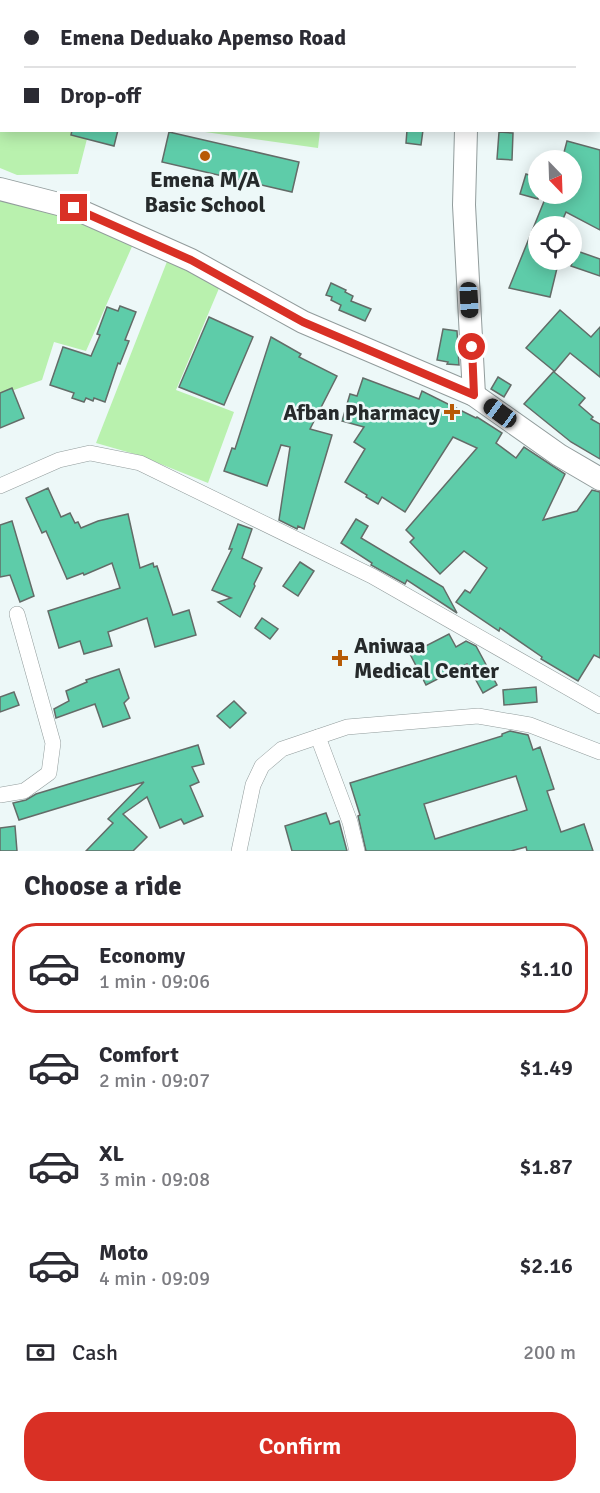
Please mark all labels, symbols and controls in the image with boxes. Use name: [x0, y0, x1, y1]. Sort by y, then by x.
text: Emena Deduako Apemso Road: [60, 24, 346, 51]
text: Drop-off: [60, 82, 141, 109]
marker: Emena M/A Basic School: [198, 149, 212, 163]
north arrow: [528, 150, 582, 204]
map controls: [528, 150, 582, 270]
place label: Emena M/A Basic School: [145, 166, 266, 218]
route end: [60, 194, 87, 221]
button: locate: [528, 216, 582, 270]
car: [459, 282, 479, 318]
route start: [458, 333, 485, 360]
car: [480, 395, 520, 431]
place label: Afban Pharmacy: [283, 399, 440, 426]
marker: Afban Pharmacy: [445, 405, 459, 419]
place label: Aniwaa Medical Center: [354, 632, 499, 684]
marker: Aniwaa Medical Center: [331, 649, 349, 667]
text: Choose a ride: [24, 870, 182, 903]
icon: car: [27, 941, 81, 995]
text: Economy: [99, 942, 185, 969]
text: $1.10: [519, 955, 573, 982]
text: 1 min · 09:06: [99, 969, 210, 994]
icon: car: [27, 1040, 81, 1094]
text: Comfort: [99, 1041, 179, 1068]
text: $1.49: [519, 1054, 573, 1081]
text: 2 min · 09:07: [99, 1068, 210, 1093]
icon: car: [27, 1139, 81, 1193]
text: XL: [99, 1140, 124, 1167]
text: $1.87: [519, 1153, 573, 1180]
text: 3 min · 09:08: [99, 1167, 210, 1192]
icon: car: [27, 1238, 81, 1292]
text: Moto: [99, 1239, 148, 1266]
text: $2.16: [519, 1252, 573, 1279]
text: 4 min · 09:09: [99, 1266, 210, 1291]
icon: cash: [24, 1336, 57, 1369]
text: Cash: [72, 1339, 118, 1366]
text: 200 m: [523, 1340, 576, 1365]
button: Confirm: [24, 1412, 576, 1481]

